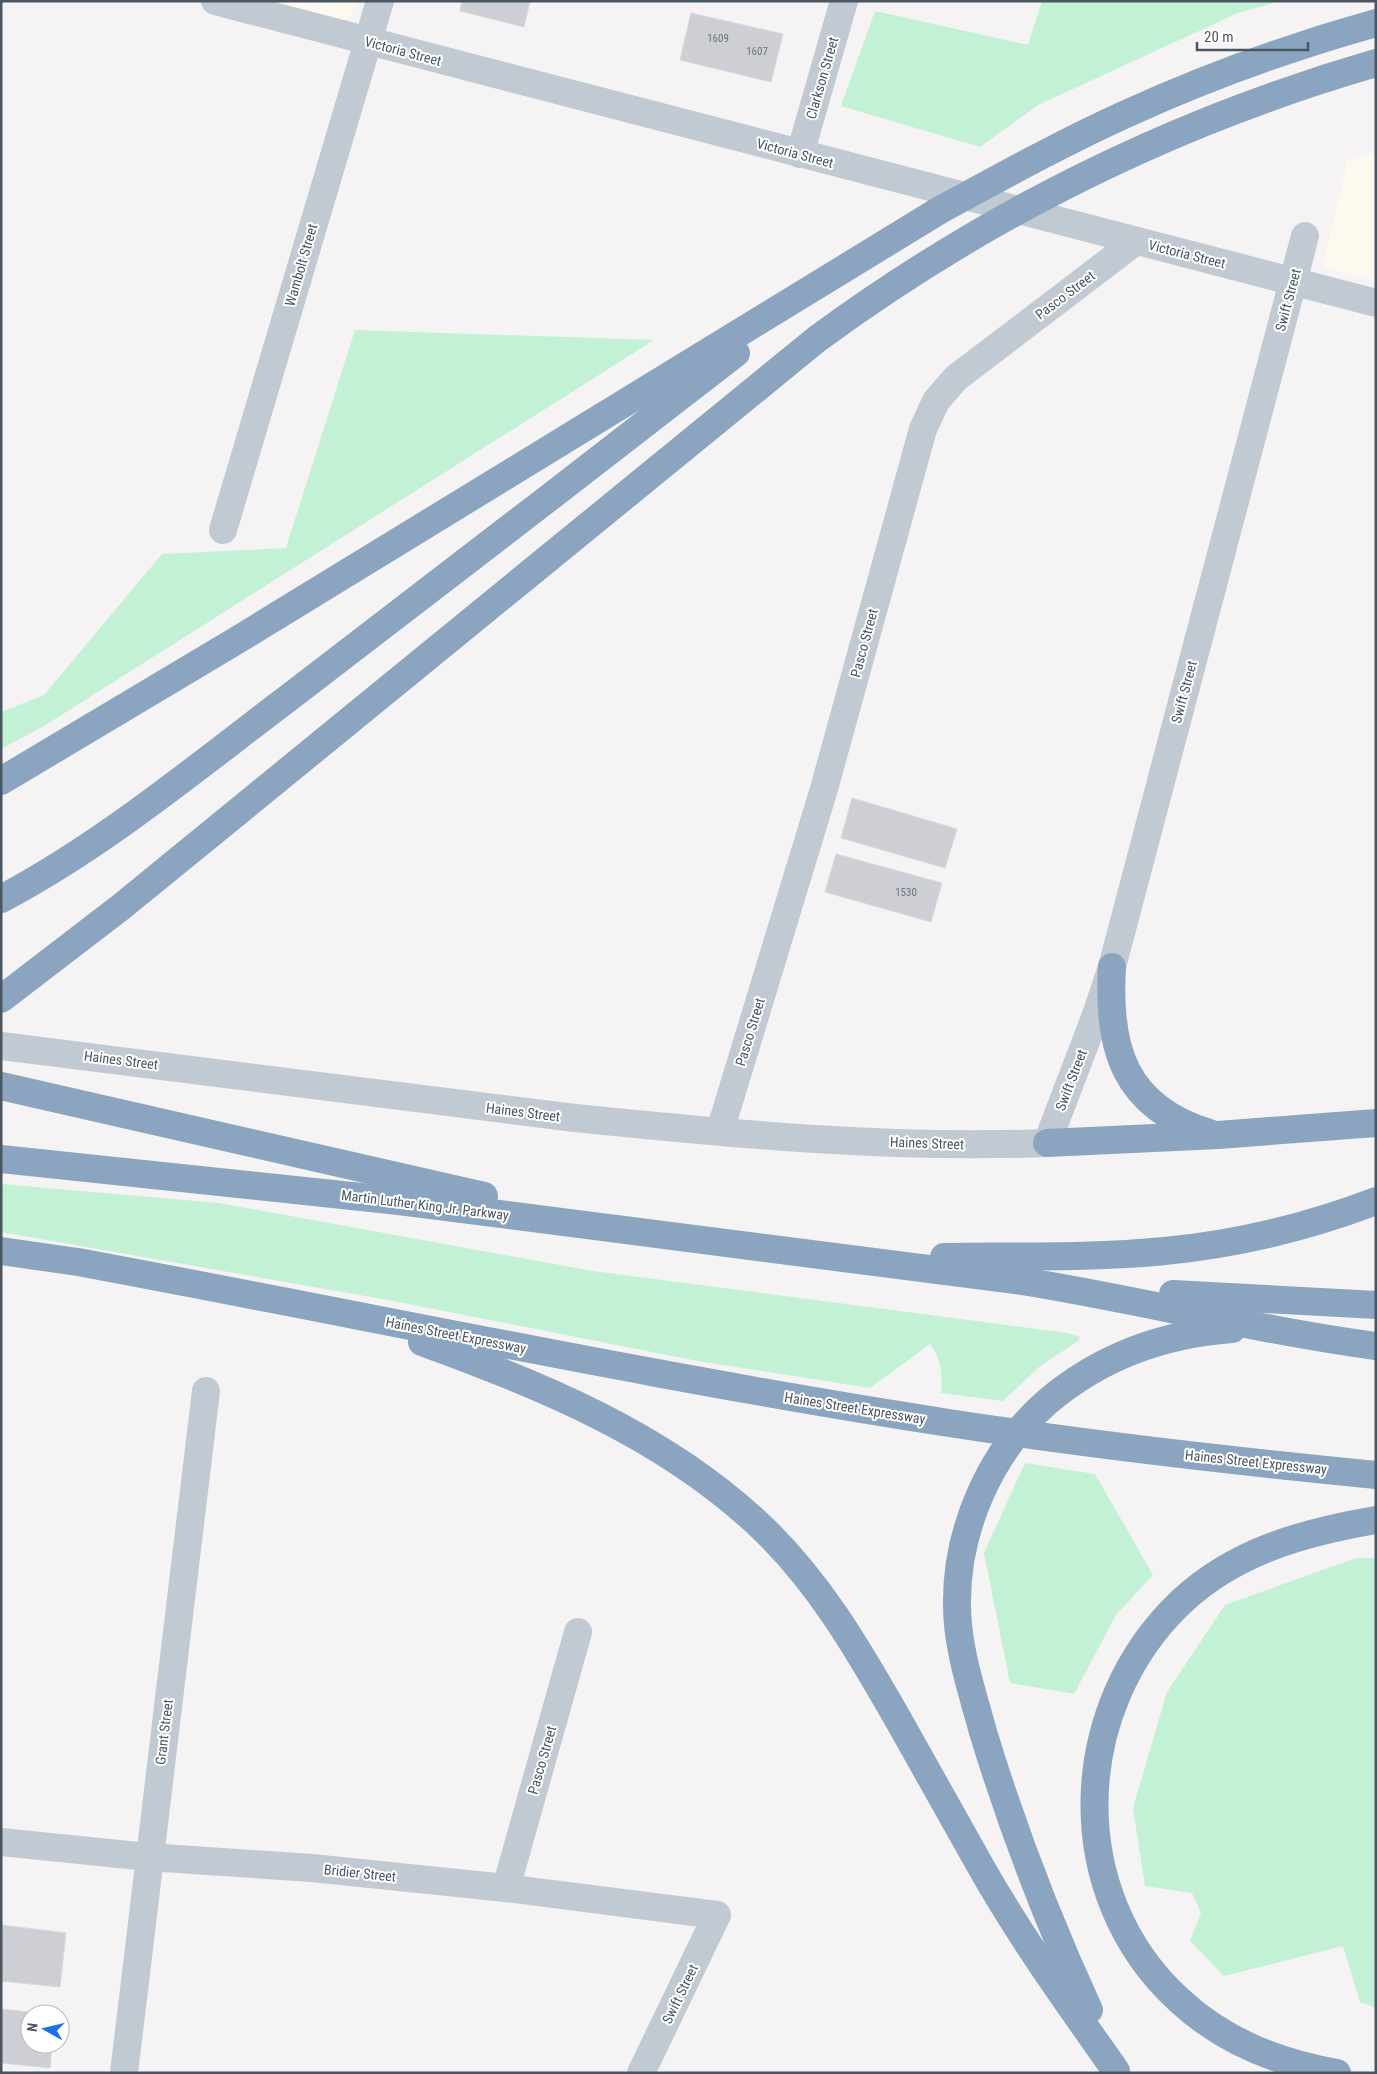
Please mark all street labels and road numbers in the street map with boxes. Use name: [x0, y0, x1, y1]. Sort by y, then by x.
street label: Victoria Street: [363, 33, 443, 69]
street label: Clarkson Street: [803, 35, 841, 121]
street label: Victoria Street: [755, 135, 835, 171]
street label: Wambolt Street: [282, 222, 320, 308]
street label: Victoria Street: [1147, 237, 1227, 271]
street label: Pasco Street: [1032, 267, 1098, 323]
street label: Swift Street: [1272, 267, 1304, 333]
street label: Pasco Street: [847, 607, 881, 679]
street label: Swift Street: [1168, 659, 1200, 725]
street label: Pasco Street: [732, 996, 768, 1068]
street label: Swift Street: [1052, 1047, 1090, 1113]
street label: Haines Street: [83, 1048, 159, 1072]
street label: Haines Street: [485, 1100, 561, 1124]
street label: Haines Street: [890, 1134, 964, 1152]
street label: Martin Luther King Jr. Parkway: [340, 1187, 510, 1223]
street label: Haines Street Expressway: [384, 1314, 528, 1356]
street label: Haines Street Expressway: [783, 1389, 927, 1427]
street label: Haines Street Expressway: [1184, 1447, 1328, 1477]
street label: Grant Street: [152, 1698, 176, 1766]
street label: Pasco Street: [525, 1724, 559, 1796]
street label: Bridier Street: [323, 1861, 397, 1885]
street label: Swift Street: [659, 1962, 701, 2026]

